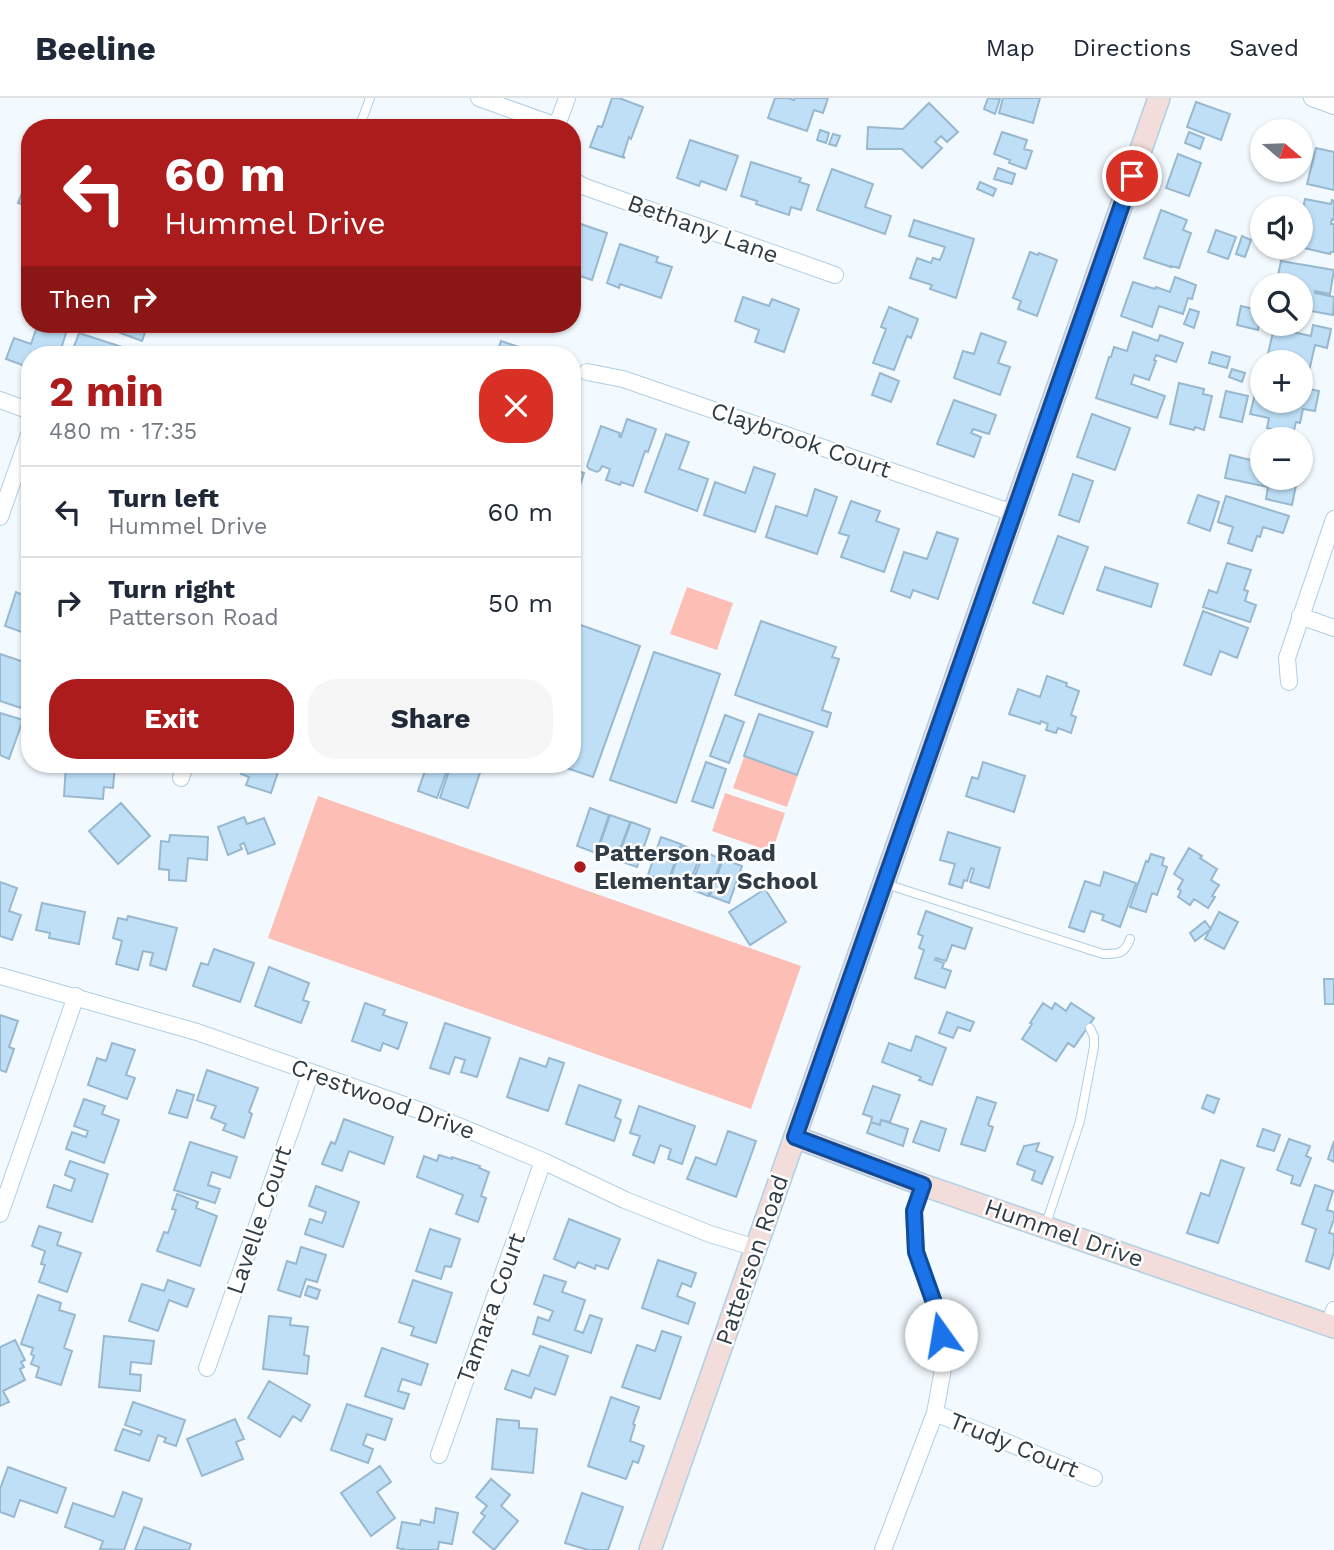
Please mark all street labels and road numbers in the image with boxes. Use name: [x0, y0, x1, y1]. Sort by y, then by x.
street label: Bethany Lane: [624, 189, 782, 269]
street label: Claybrook Court: [707, 396, 895, 484]
street label: Crestwood Drive: [287, 1053, 479, 1145]
street label: Lavelle Court: [220, 1142, 298, 1298]
street label: Patterson Road: [710, 1171, 794, 1349]
street label: Hummel Drive: [981, 1193, 1147, 1273]
street label: Tamara Court: [451, 1229, 531, 1387]
street label: Trudy Court: [945, 1406, 1083, 1484]

